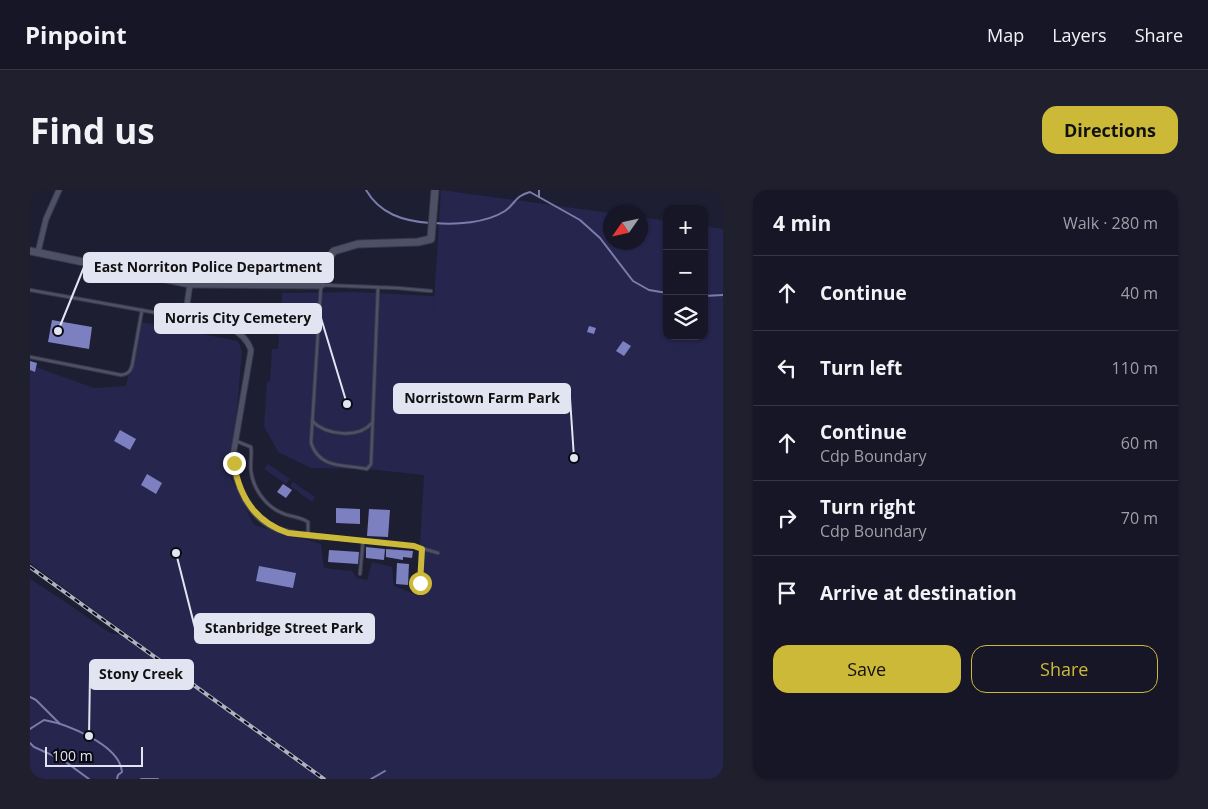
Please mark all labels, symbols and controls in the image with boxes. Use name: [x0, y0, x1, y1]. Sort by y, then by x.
text: Pinpoint: [25, 18, 127, 51]
text: Map: [987, 23, 1024, 47]
text: Layers: [1052, 23, 1107, 47]
text: Share: [1135, 23, 1183, 47]
button: Directions: [1042, 106, 1178, 154]
text: Find us: [30, 107, 155, 154]
north arrow: [603, 205, 648, 250]
map controls: [663, 205, 708, 340]
button: +: [663, 205, 708, 250]
text: 4 min: [773, 209, 831, 237]
text: Walk · 280 m: [1063, 212, 1158, 234]
button: −: [663, 250, 708, 295]
callout: East Norriton Police Department: [84, 253, 333, 282]
text: East Norriton Police Department: [94, 257, 322, 276]
icon: ahead: [773, 279, 801, 307]
text: Continue: [820, 280, 907, 306]
text: 40 m: [1121, 282, 1158, 304]
button: layers: [663, 295, 708, 340]
callout: Norris City Cemetery: [155, 304, 321, 333]
text: Norris City Cemetery: [165, 308, 311, 327]
icon: left: [773, 354, 801, 382]
text: Turn left: [820, 355, 902, 381]
text: 110 m: [1112, 357, 1158, 379]
callout: Norristown Farm Park: [394, 384, 570, 413]
text: Norristown Farm Park: [404, 388, 560, 407]
text: Continue: [820, 419, 907, 445]
icon: ahead: [773, 429, 801, 457]
text: 60 m: [1121, 432, 1158, 454]
text: Cdp Boundary: [820, 445, 927, 467]
route end: [223, 452, 246, 475]
text: Turn right: [820, 494, 915, 520]
icon: right: [773, 504, 801, 532]
text: 70 m: [1121, 507, 1158, 529]
text: Cdp Boundary: [820, 520, 927, 542]
route start: [409, 572, 432, 595]
icon: arrive: [773, 579, 801, 607]
text: Arrive at destination: [820, 580, 1017, 606]
callout: Stanbridge Street Park: [195, 614, 374, 643]
text: Stanbridge Street Park: [205, 618, 363, 637]
button: Save: [773, 645, 961, 693]
button: Share: [971, 645, 1158, 693]
callout: Stony Creek: [90, 660, 193, 689]
text: Stony Creek: [99, 664, 183, 683]
scale bar: [45, 744, 142, 767]
text: 100 m: [52, 746, 93, 765]

